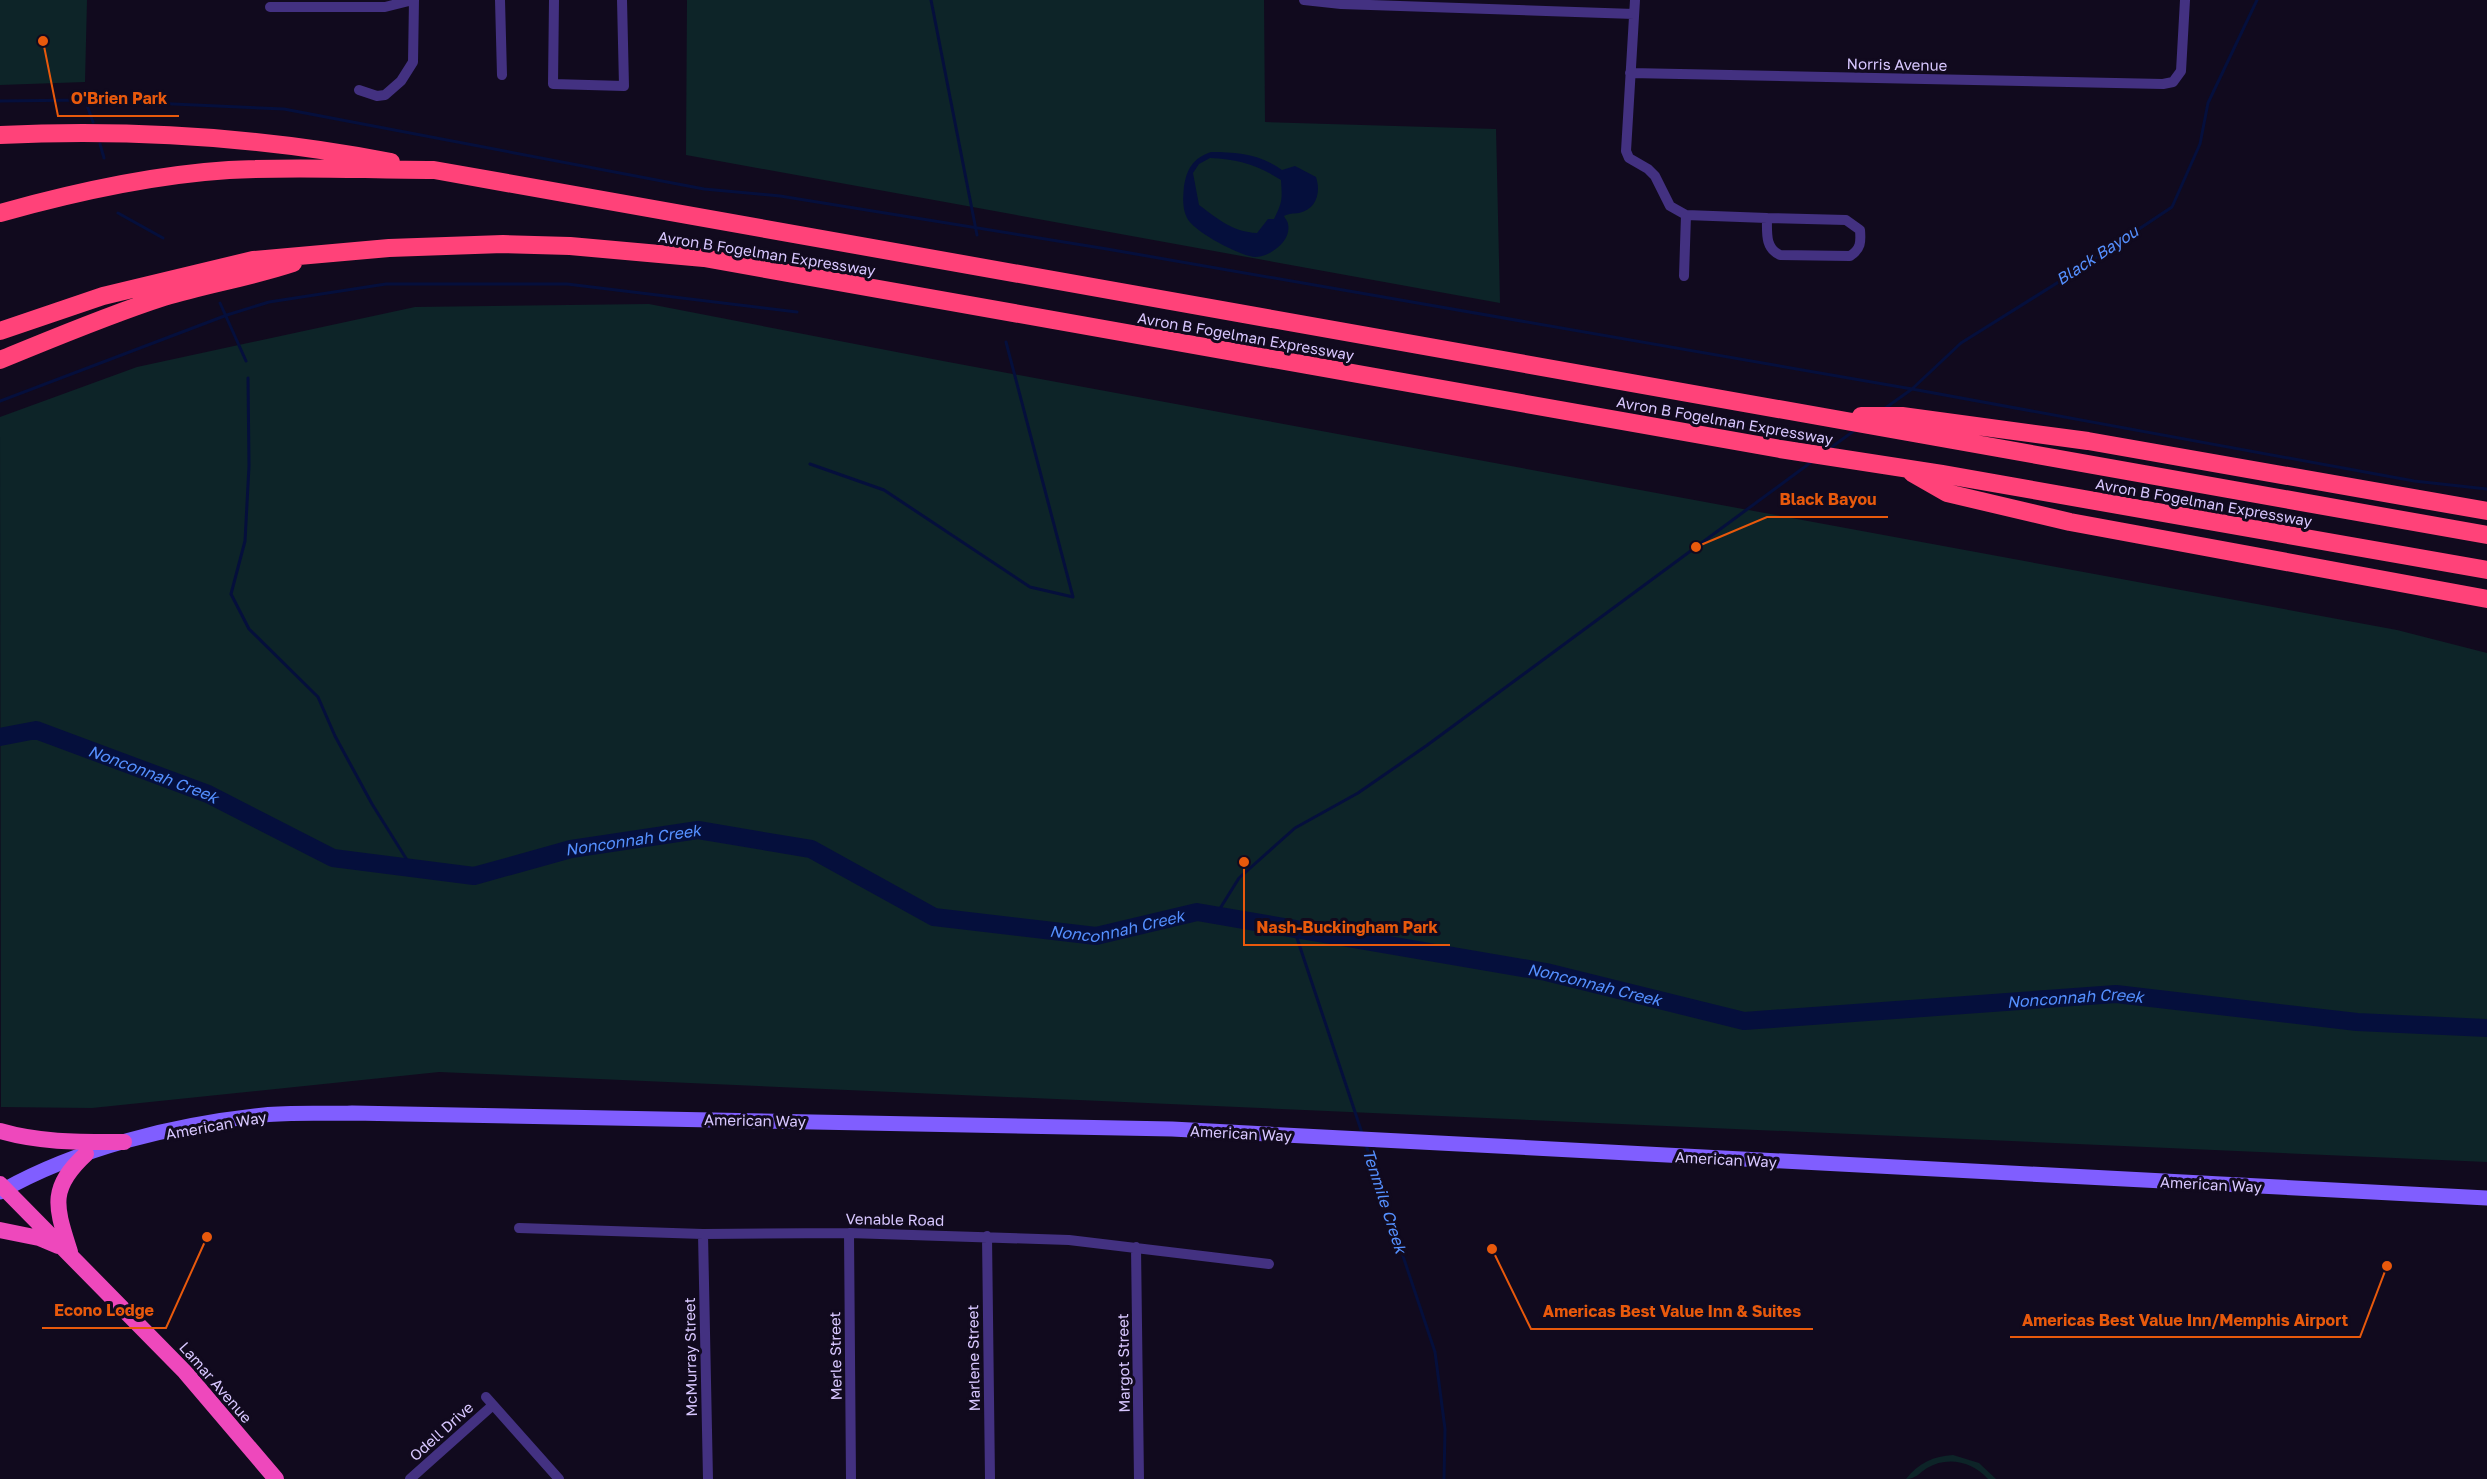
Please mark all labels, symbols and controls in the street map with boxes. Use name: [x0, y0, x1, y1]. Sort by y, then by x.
street label: Norris Avenue: [1846, 54, 1948, 74]
callout: O'Brien Park: [58, 82, 179, 116]
text: O'Brien Park: [71, 88, 168, 108]
water label: Black Bayou: [2052, 220, 2143, 289]
street label: Avron B Fogelman Expressway: [657, 227, 877, 279]
street label: Avron B Fogelman Expressway: [1136, 308, 1356, 364]
street label: Avron B Fogelman Expressway: [1615, 392, 1835, 448]
street label: Avron B Fogelman Expressway: [2094, 474, 2314, 530]
callout: Black Bayou: [1767, 483, 1888, 517]
text: Black Bayou: [1779, 489, 1877, 509]
water label: Nonconnah Creek: [86, 740, 224, 809]
water label: Nonconnah Creek: [564, 819, 704, 860]
water label: Nonconnah Creek: [1048, 905, 1188, 946]
callout: Nash-Buckingham Park: [1244, 911, 1450, 945]
text: Nash-Buckingham Park: [1256, 917, 1439, 937]
water label: Nonconnah Creek: [1526, 959, 1665, 1011]
water label: Nonconnah Creek: [2006, 984, 2146, 1012]
street label: American Way: [164, 1107, 268, 1143]
street label: American Way: [704, 1110, 807, 1130]
street label: American Way: [1190, 1121, 1293, 1145]
water label: Tenmile Creek: [1359, 1146, 1412, 1258]
street label: American Way: [1675, 1147, 1778, 1171]
street label: American Way: [2160, 1172, 2263, 1196]
street label: Venable Road: [846, 1209, 944, 1229]
callout: Econo Lodge: [42, 1294, 166, 1328]
callout: Americas Best Value Inn & Suites: [1531, 1295, 1813, 1329]
street label: McMurray Street: [680, 1297, 700, 1417]
text: Econo Lodge: [54, 1300, 154, 1320]
text: Americas Best Value Inn & Suites: [1543, 1301, 1801, 1321]
callout: Americas Best Value Inn/Memphis Airport: [2010, 1303, 2360, 1337]
street label: Marlene Street: [963, 1305, 983, 1411]
text: Americas Best Value Inn/Memphis Airport: [2022, 1310, 2348, 1330]
street label: Merle Street: [825, 1311, 845, 1401]
street label: Margot Street: [1113, 1313, 1133, 1413]
street label: Lamar Avenue: [176, 1338, 256, 1426]
street label: Odell Drive: [405, 1397, 477, 1464]

